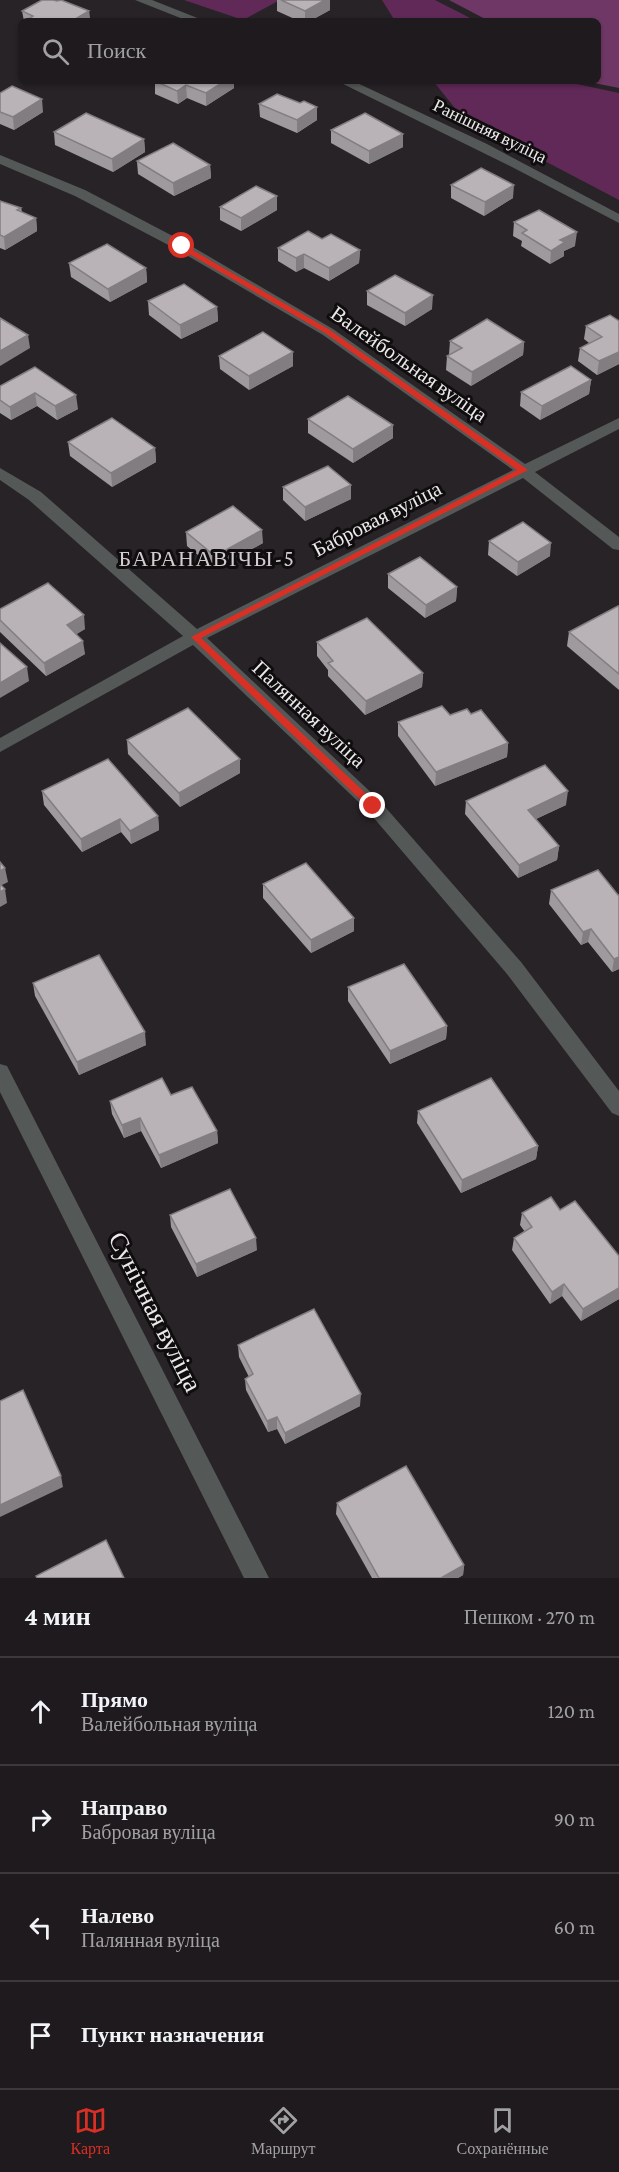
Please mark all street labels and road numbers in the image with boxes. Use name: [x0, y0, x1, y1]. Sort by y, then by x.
street label: Ранішняя вуліца: [430, 95, 550, 167]
street label: Валейбольная вуліца: [326, 301, 492, 427]
street label: Бабровая вуліца: [309, 476, 446, 562]
street label: Палянная вуліца: [247, 655, 371, 773]
street label: Сунічная вуліца: [102, 1227, 208, 1397]

